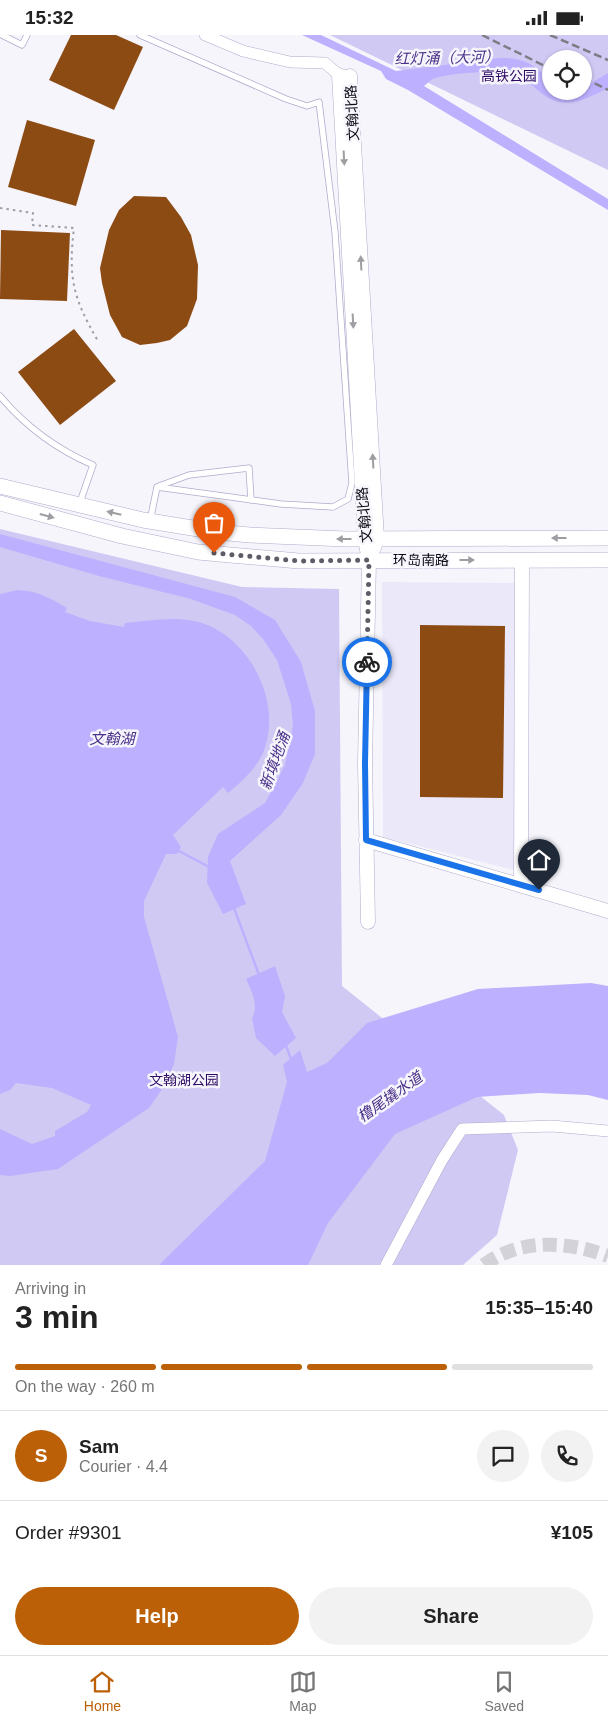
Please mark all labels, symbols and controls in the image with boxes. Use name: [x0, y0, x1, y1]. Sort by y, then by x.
text: 15:32: [25, 7, 74, 28]
water label: 红灯涌（大河）: [394, 48, 500, 67]
map controls: [542, 50, 592, 100]
button: locate: [542, 50, 592, 100]
park label: 高铁公园: [481, 68, 537, 84]
street label: 文翰北路: [343, 85, 361, 141]
one-way arrow: [340, 151, 348, 167]
one-way arrow: [356, 255, 364, 271]
one-way arrow: [349, 313, 357, 329]
one-way arrow: [368, 452, 376, 468]
street label: 文翰北路: [354, 486, 374, 544]
pin: [193, 502, 235, 553]
one-way arrow: [106, 509, 121, 517]
icon: bag: [200, 509, 228, 537]
one-way arrow: [40, 512, 55, 520]
one-way arrow: [551, 534, 567, 542]
one-way arrow: [336, 535, 352, 543]
street label: 环岛南路: [393, 552, 449, 568]
one-way arrow: [460, 556, 476, 564]
courier: [342, 637, 392, 687]
icon: bike: [353, 648, 381, 676]
water label: 新填地涌: [256, 728, 293, 792]
water label: 文翰湖: [89, 730, 136, 747]
pin: [518, 839, 560, 890]
icon: home: [525, 846, 553, 874]
water label: 橹尾撬水道: [354, 1067, 427, 1125]
park label: 文翰湖公园: [149, 1072, 219, 1088]
text: Arriving in: [15, 1280, 86, 1297]
text: 15:35–15:40: [485, 1297, 593, 1318]
text: 3 min: [15, 1299, 99, 1335]
text: On the way · 260 m: [15, 1378, 155, 1395]
button: chat: [477, 1430, 529, 1482]
button: phone: [541, 1430, 593, 1482]
text: Sam: [79, 1436, 119, 1457]
text: S: [35, 1445, 47, 1466]
text: Courier · 4.4: [79, 1458, 168, 1475]
text: Order #9301: [15, 1522, 122, 1543]
text: ¥105: [551, 1522, 593, 1543]
button: Help: [15, 1587, 299, 1645]
button: Share: [309, 1587, 593, 1645]
tab: Home: [84, 1668, 121, 1714]
tab: Map: [289, 1668, 317, 1714]
tab: Saved: [484, 1668, 524, 1714]

